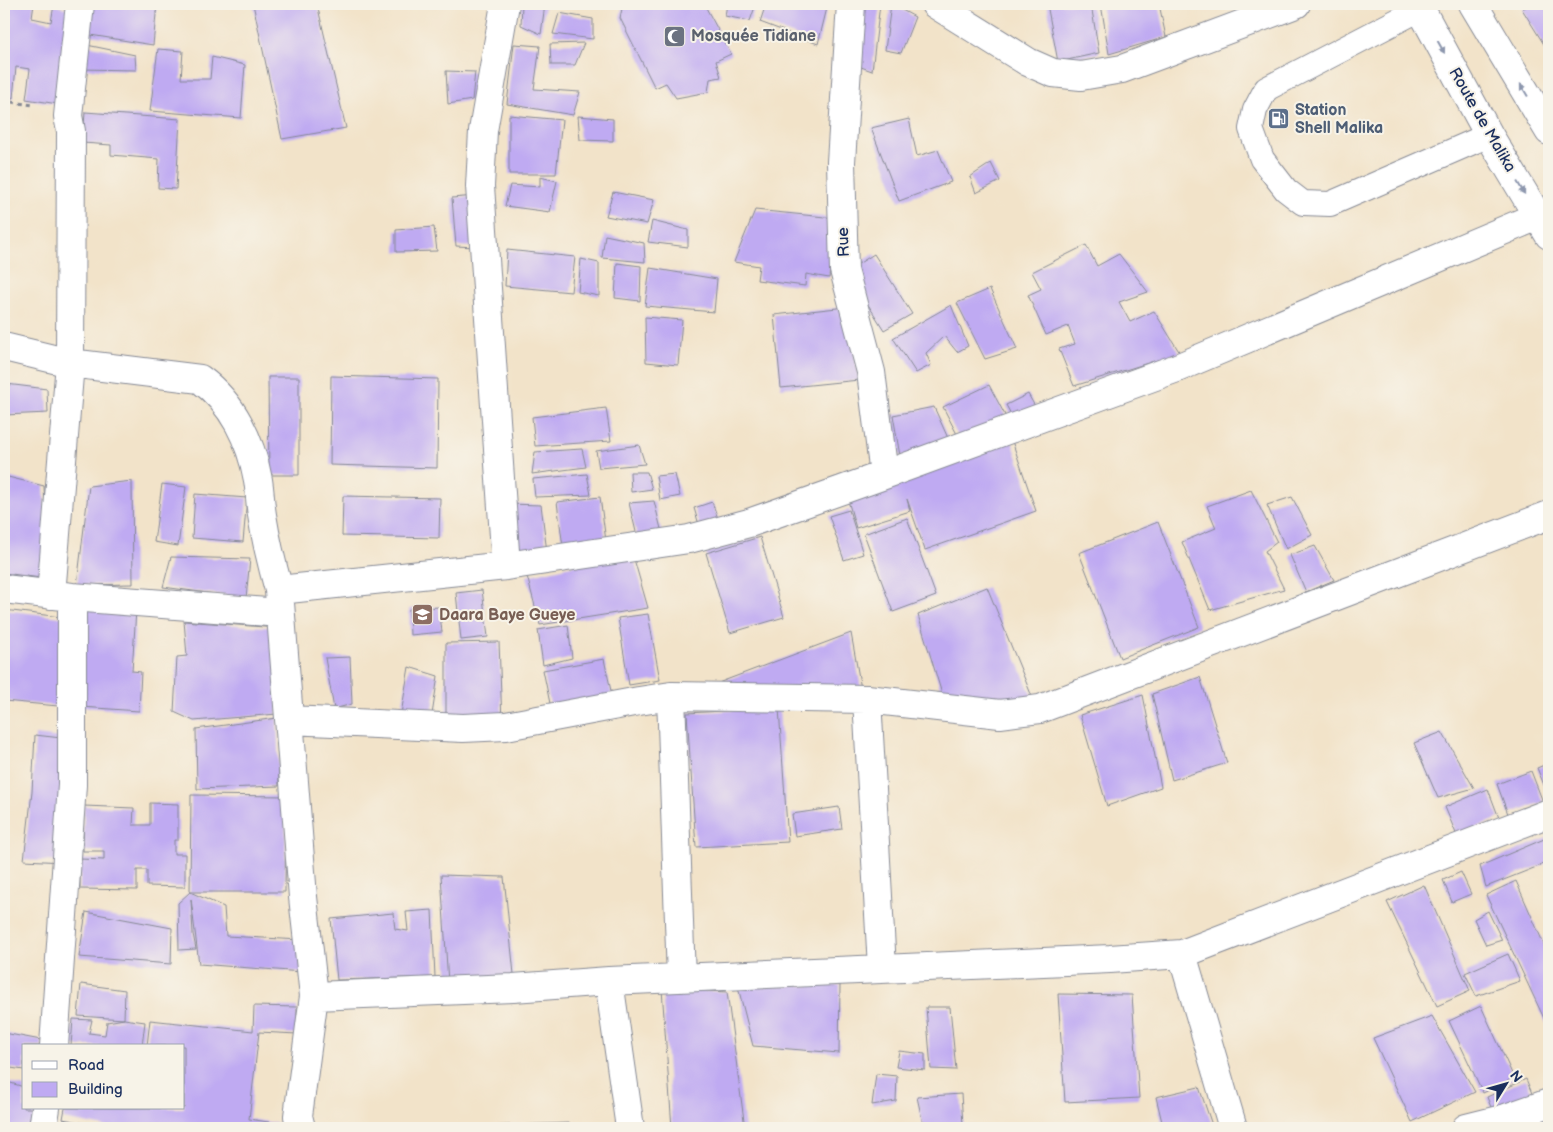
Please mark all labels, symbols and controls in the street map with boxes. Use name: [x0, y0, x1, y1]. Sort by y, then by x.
mosque icon: Mosquée Tidiane: [663, 24, 687, 48]
place label: Mosquée Tidiane: [691, 27, 816, 46]
one-way arrow: [1437, 39, 1445, 54]
street label: Route de Malika: [1444, 64, 1520, 176]
one-way arrow: [1520, 83, 1529, 96]
place label: Station Shell Malika: [1295, 101, 1383, 138]
fuel station icon: Station Shell Malika: [1267, 107, 1291, 131]
one-way arrow: [1517, 181, 1526, 194]
street label: Rue: [834, 226, 854, 257]
school or university icon: Daara Baye Gueye: [411, 603, 435, 627]
place label: Daara Baye Gueye: [439, 606, 575, 625]
legend: [22, 1044, 185, 1110]
text: Road: [68, 1056, 104, 1075]
north arrow: [1480, 1060, 1530, 1110]
text: N: [1506, 1067, 1526, 1086]
text: Building: [68, 1080, 123, 1099]

